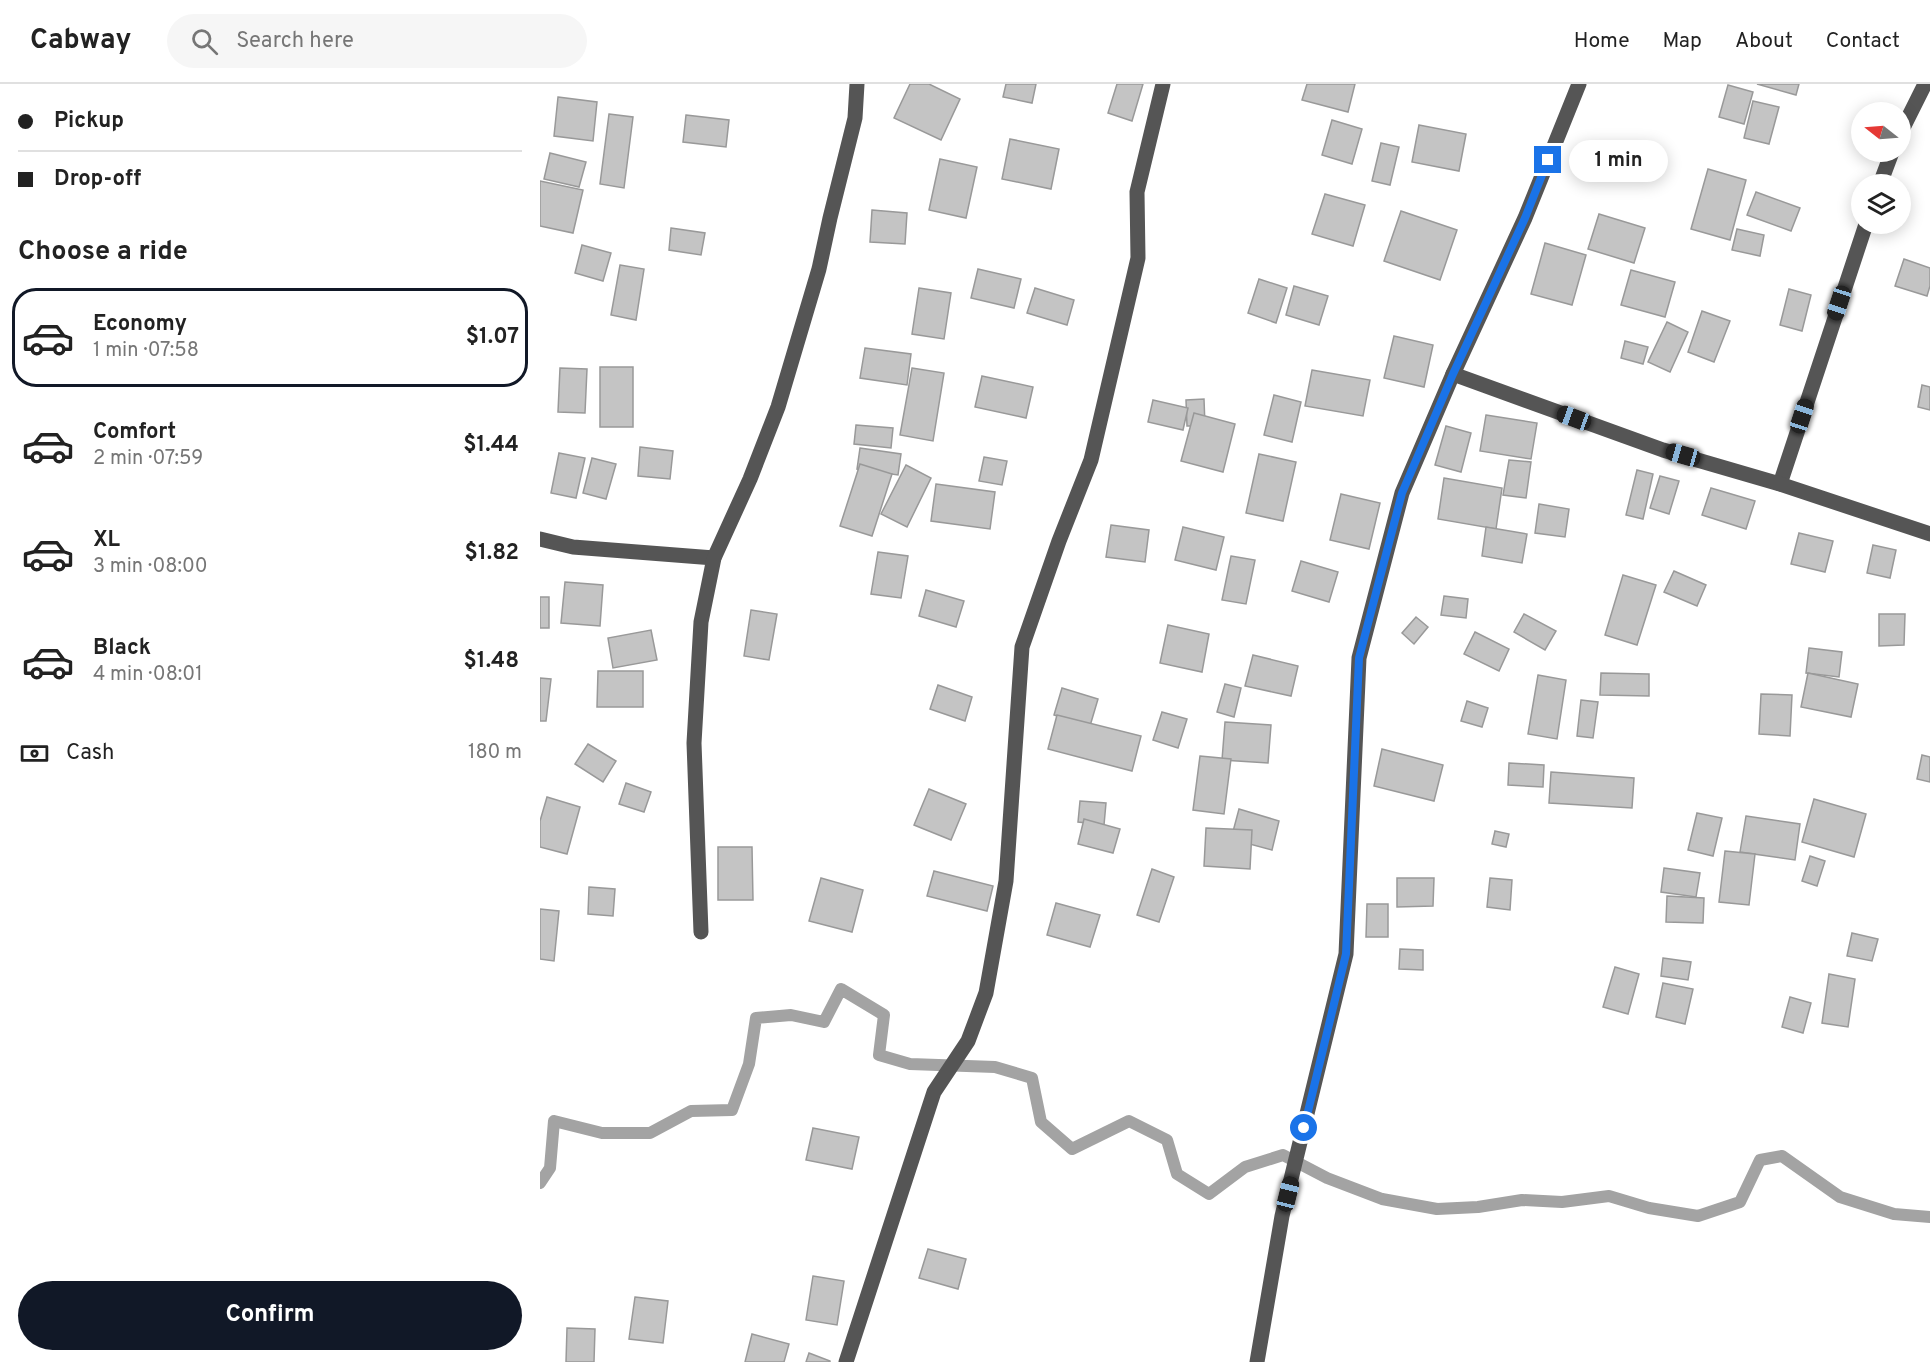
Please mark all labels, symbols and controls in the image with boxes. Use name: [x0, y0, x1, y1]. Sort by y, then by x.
search box: [167, 14, 587, 68]
text: Cabway: [30, 23, 131, 59]
icon: search: [188, 25, 221, 58]
text: Search here: [236, 28, 354, 55]
text: Home: [1574, 28, 1630, 55]
text: Map: [1663, 28, 1702, 55]
text: About: [1735, 28, 1793, 55]
text: Contact: [1826, 28, 1900, 55]
north arrow: [1851, 102, 1911, 162]
map controls: [1851, 102, 1911, 234]
text: Pickup: [54, 108, 124, 135]
callout: 1 min: [1569, 139, 1668, 181]
route end: [1534, 146, 1561, 173]
text: 1 min: [1594, 148, 1643, 174]
text: Drop-off: [54, 166, 141, 193]
button: layers: [1851, 174, 1911, 234]
text: Choose a ride: [18, 235, 188, 269]
car: [1825, 283, 1853, 323]
icon: car: [21, 311, 75, 365]
text: Economy: [93, 311, 187, 338]
text: $1.07: [466, 324, 519, 351]
text: 1 min · 07:58: [93, 338, 199, 364]
car: [1788, 396, 1816, 436]
car: [1554, 403, 1594, 433]
icon: car: [21, 419, 75, 473]
text: Comfort: [93, 419, 176, 446]
text: $1.44: [463, 432, 519, 459]
car: [1663, 441, 1703, 469]
text: 2 min · 07:59: [93, 446, 203, 472]
icon: car: [21, 527, 75, 581]
text: XL: [93, 527, 120, 554]
text: $1.82: [465, 540, 519, 567]
text: 3 min · 08:00: [93, 554, 208, 580]
icon: car: [21, 635, 75, 689]
text: Black: [93, 635, 151, 662]
text: $1.48: [463, 648, 519, 675]
text: 4 min · 08:01: [93, 662, 203, 688]
icon: cash: [18, 737, 51, 770]
text: Cash: [66, 740, 115, 767]
text: 180 m: [468, 740, 522, 766]
route start: [1290, 1114, 1317, 1141]
car: [1275, 1174, 1301, 1214]
button: Confirm: [18, 1281, 522, 1350]

